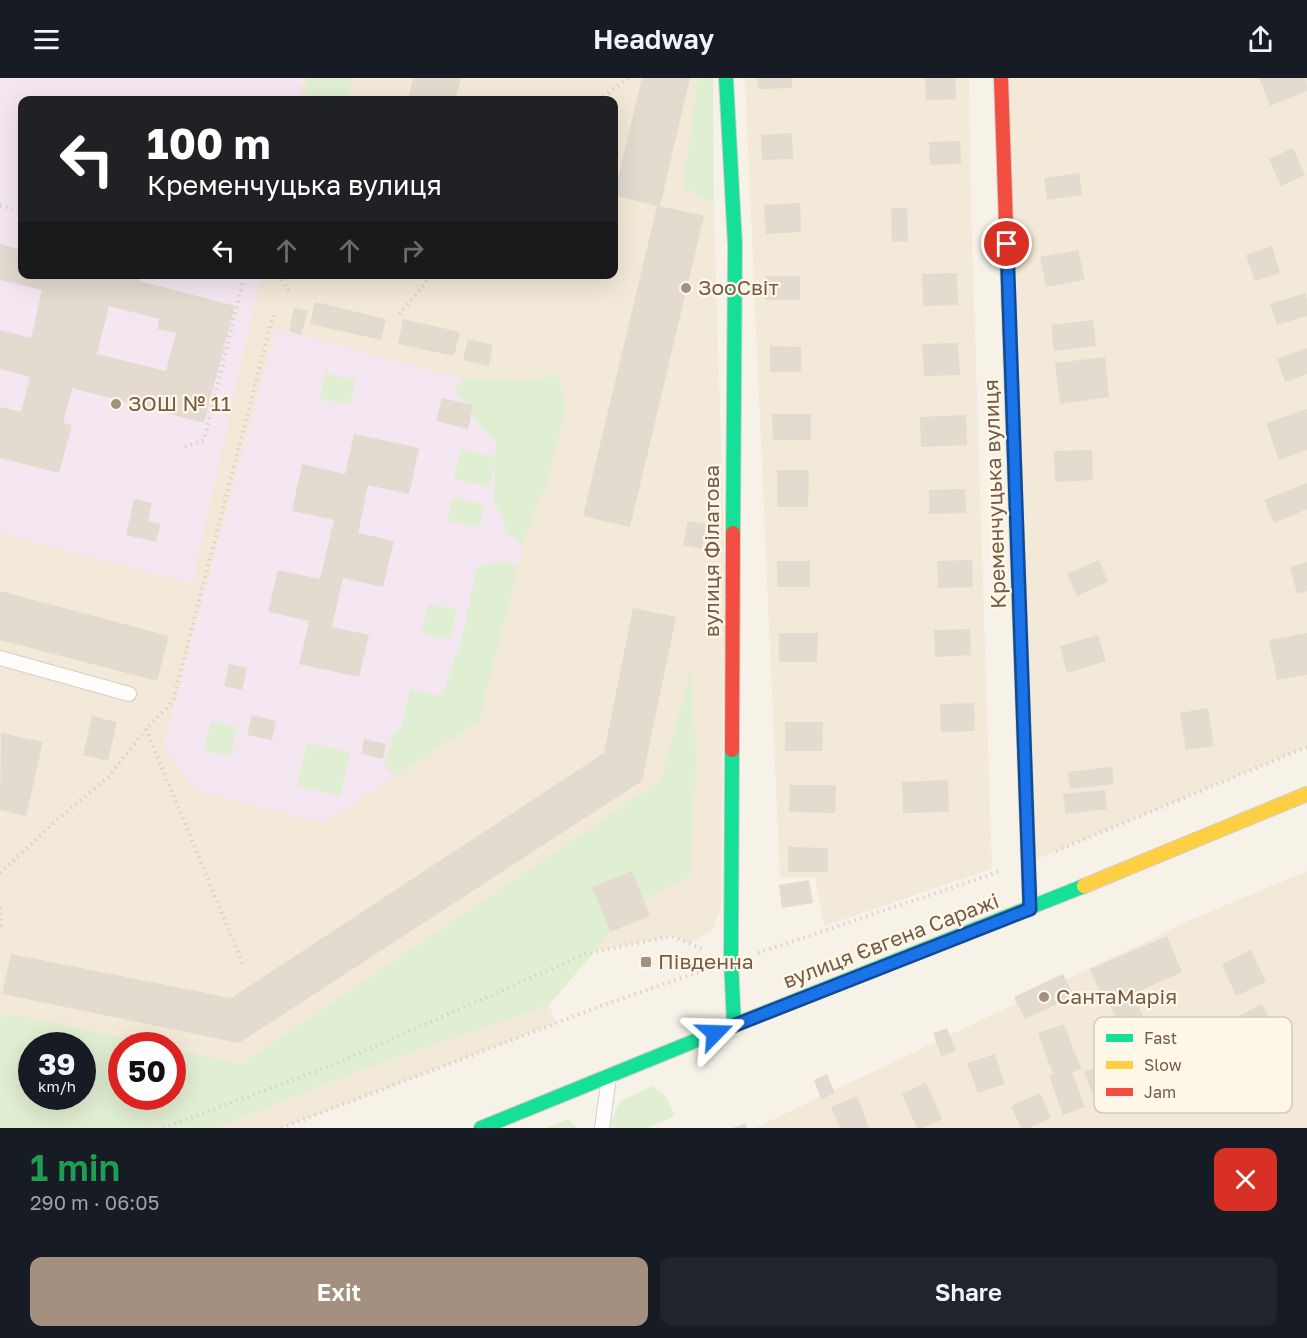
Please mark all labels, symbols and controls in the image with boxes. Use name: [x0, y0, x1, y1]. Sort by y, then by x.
icon: menu: [30, 23, 63, 56]
text: Headway: [593, 23, 714, 55]
icon: share: [1244, 23, 1277, 56]
text: 100 m: [147, 118, 270, 168]
icon: left: [48, 120, 126, 198]
text: Кременчуцька вулиця: [147, 169, 442, 201]
pin: [981, 218, 1032, 269]
icon: arrive: [990, 227, 1023, 260]
icon: left: [207, 234, 240, 267]
icon: ahead: [270, 234, 303, 267]
icon: ahead: [333, 234, 366, 267]
icon: right: [396, 234, 429, 267]
place label: ЗооСвiт: [698, 274, 779, 300]
marker: ЗооСвiт: [679, 281, 693, 295]
street label: Кременчуцька вулиця: [977, 379, 1011, 609]
place label: ЗОШ № 11: [128, 390, 231, 416]
marker: ЗОШ № 11: [109, 397, 123, 411]
street label: вулиця Філатова: [698, 465, 724, 637]
street label: вулиця Євгена Саражі: [779, 887, 1002, 993]
place label: Південна: [658, 948, 754, 974]
marker: Південна: [639, 955, 653, 969]
place label: СантаМарія: [1056, 983, 1177, 1009]
marker: СантаМарія: [1037, 990, 1051, 1004]
position arrow: [683, 1001, 747, 1065]
legend: [1094, 1017, 1292, 1113]
text: Fast: [1144, 1028, 1177, 1048]
speed limit sign: 50: [108, 1032, 186, 1110]
text: 39: [38, 1046, 76, 1082]
text: Slow: [1144, 1055, 1182, 1075]
text: km/h: [38, 1077, 76, 1095]
text: Jam: [1144, 1082, 1176, 1102]
text: 1 min: [30, 1146, 120, 1189]
button: close: [1214, 1148, 1277, 1211]
text: 290 m · 06:05: [30, 1190, 159, 1214]
button: Exit: [30, 1257, 648, 1326]
button: Share: [660, 1257, 1277, 1326]

